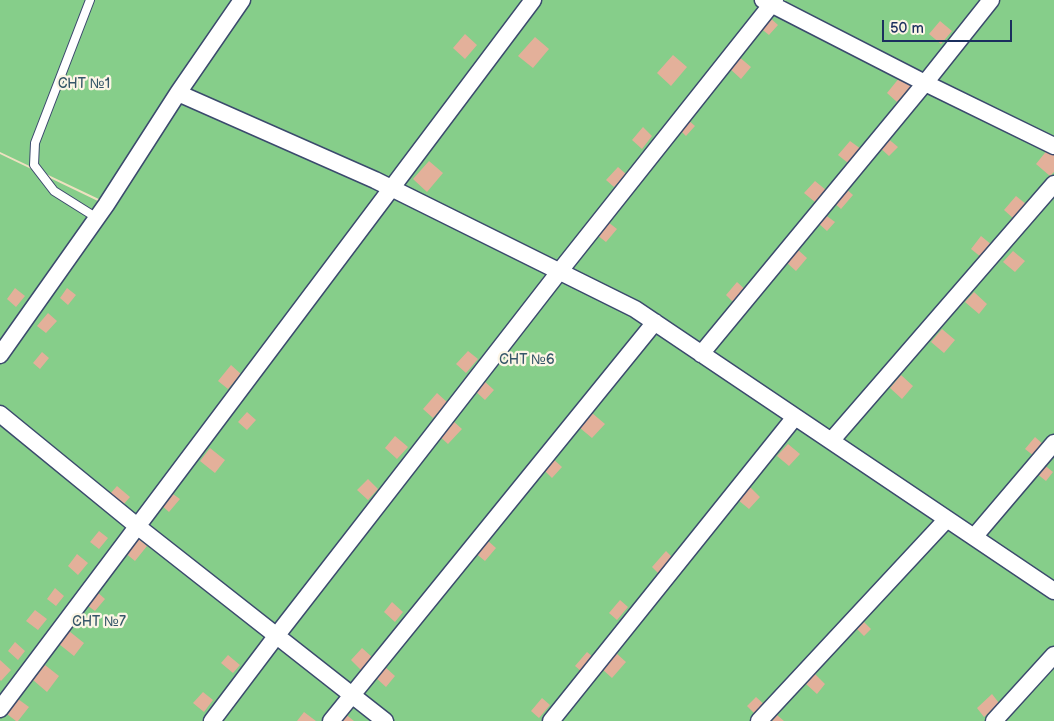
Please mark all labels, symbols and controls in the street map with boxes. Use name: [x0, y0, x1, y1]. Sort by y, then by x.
scale bar: [884, 10, 1014, 42]
text: 50 m: [890, 19, 924, 38]
park label: СНТ №1: [58, 76, 110, 92]
park label: СНТ №6: [499, 352, 555, 368]
park label: СНТ №7: [72, 614, 126, 630]

